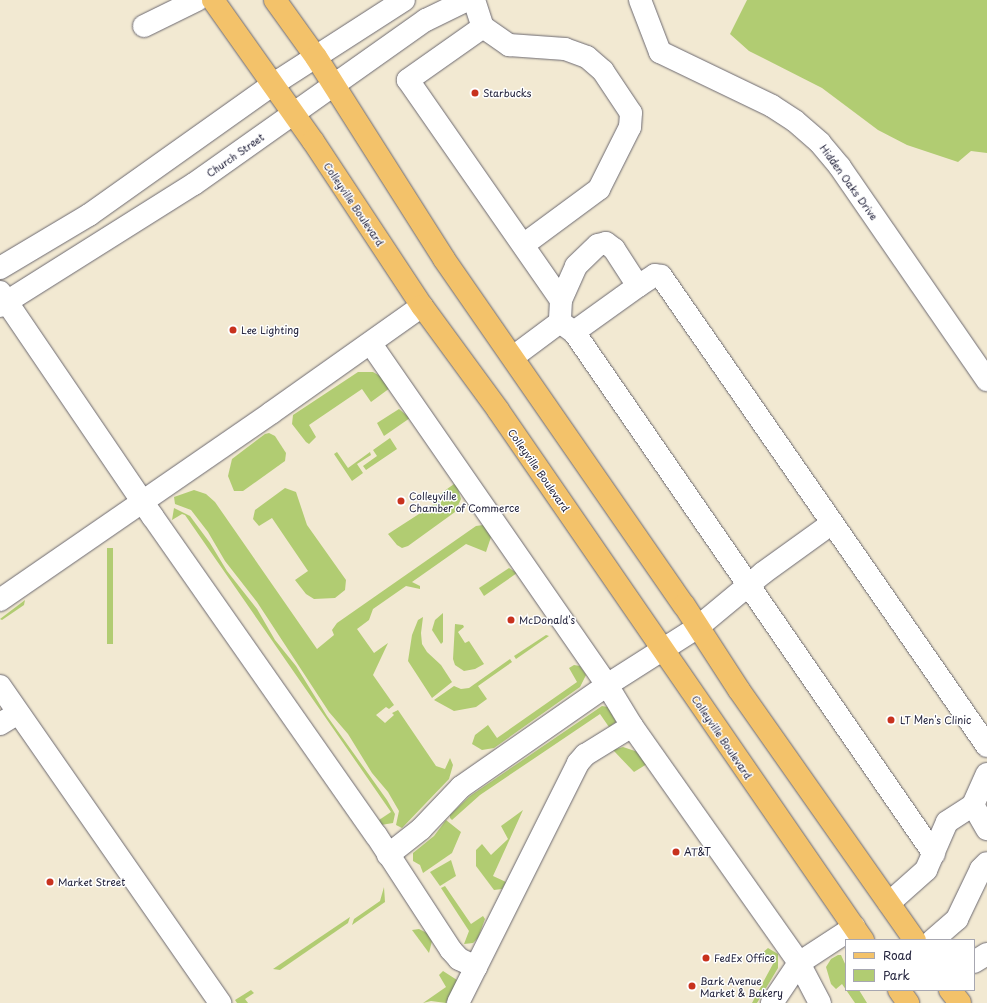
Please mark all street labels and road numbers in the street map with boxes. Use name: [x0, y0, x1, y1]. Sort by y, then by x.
street label: Church Street: [204, 131, 266, 179]
street label: Hidden Oaks Drive: [818, 142, 880, 222]
street label: Colleyville Boulevard: [321, 160, 387, 248]
street label: Colleyville Boulevard: [506, 426, 572, 514]
street label: Colleyville Boulevard: [689, 693, 755, 781]

